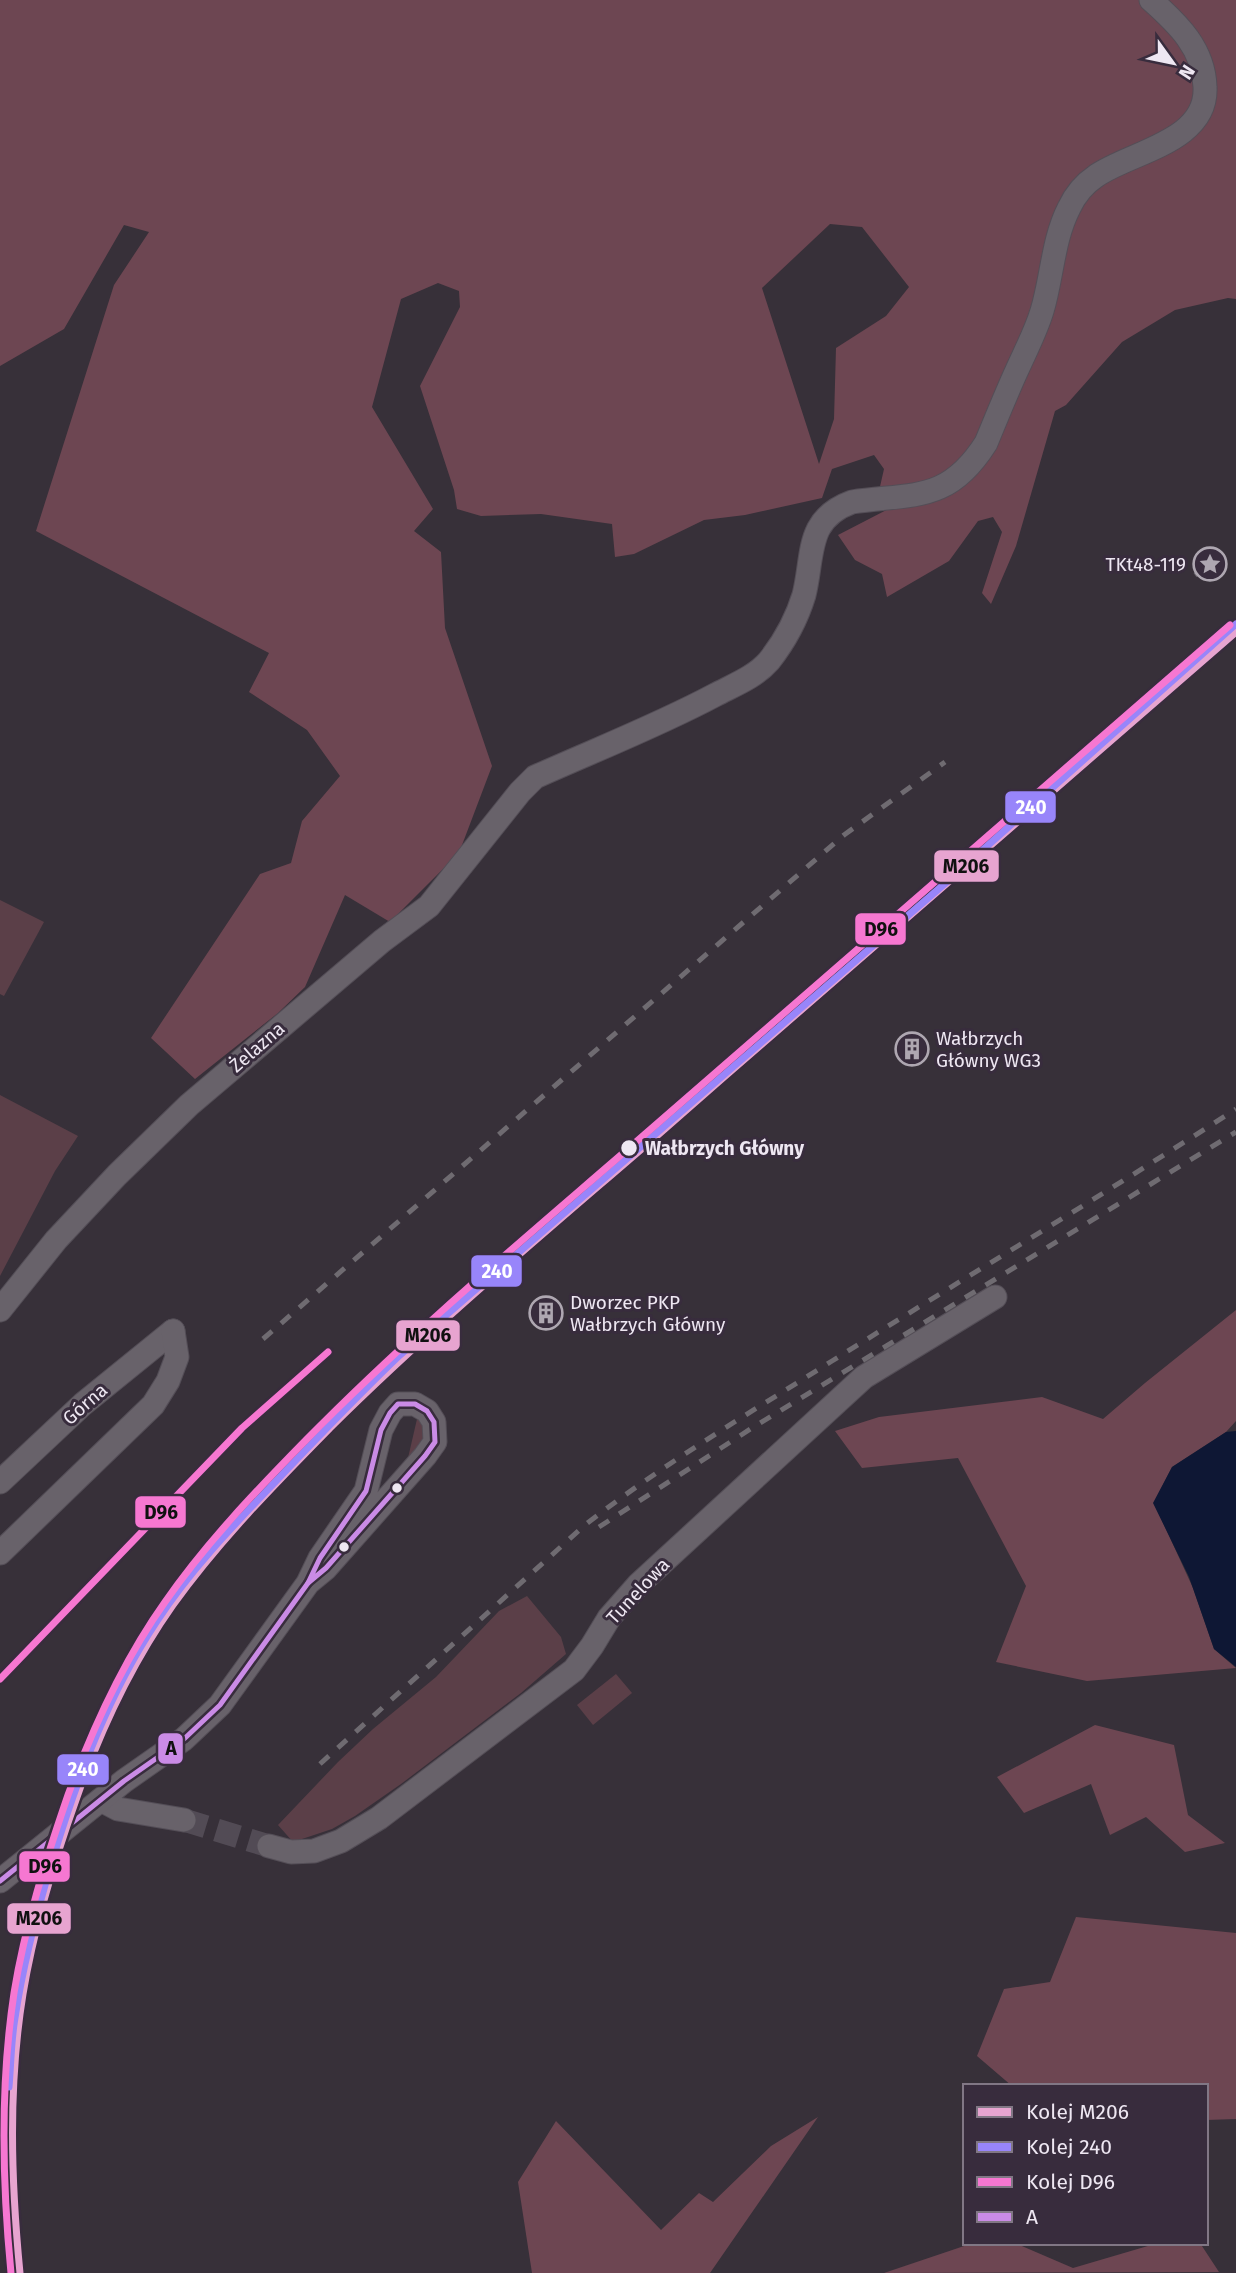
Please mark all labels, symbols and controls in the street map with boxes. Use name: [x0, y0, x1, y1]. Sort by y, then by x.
north arrow: [1138, 28, 1208, 98]
text: N: [1174, 60, 1200, 84]
place icon: TKt48-119: [1191, 545, 1229, 583]
place label: TKt48-119: [1106, 553, 1186, 576]
line badge: 240: [1004, 790, 1057, 824]
text: 240: [1015, 796, 1047, 819]
line badge: M206: [933, 849, 1000, 883]
text: M206: [943, 855, 990, 878]
line badge: D96: [854, 912, 907, 946]
text: D96: [864, 918, 898, 941]
street label: Żelazna: [225, 1017, 289, 1077]
place label: Wałbrzych Główny WG3: [936, 1027, 1041, 1072]
building icon: Wałbrzych Główny WG3: [893, 1030, 931, 1068]
place label: Wałbrzych Główny: [645, 1137, 804, 1160]
marker: Wałbrzych Główny: [619, 1138, 639, 1158]
line badge: 240: [470, 1254, 523, 1288]
text: 240: [481, 1260, 513, 1283]
place label: Dworzec PKP Wałbrzych Główny: [570, 1291, 726, 1336]
building icon: Dworzec PKP Wałbrzych Główny: [527, 1294, 565, 1332]
line badge: M206: [395, 1319, 461, 1352]
text: M206: [405, 1324, 452, 1347]
street label: Górna: [58, 1378, 112, 1430]
unlabelled marker: [390, 1481, 404, 1495]
line badge: D96: [134, 1495, 187, 1529]
text: D96: [144, 1501, 178, 1524]
unlabelled marker: [337, 1540, 351, 1554]
street label: Tunelowa: [602, 1553, 674, 1629]
line badge: A: [157, 1732, 184, 1765]
text: A: [164, 1737, 177, 1760]
line badge: 240: [56, 1753, 110, 1786]
text: 240: [67, 1758, 99, 1781]
line badge: D96: [18, 1850, 71, 1883]
text: D96: [28, 1855, 62, 1878]
line badge: M206: [6, 1902, 72, 1935]
text: M206: [16, 1907, 63, 1930]
legend: [963, 2084, 1208, 2245]
text: Kolej M206: [1026, 2099, 1129, 2125]
text: Kolej 240: [1026, 2134, 1112, 2160]
text: Kolej D96: [1026, 2169, 1115, 2195]
text: A: [1026, 2204, 1038, 2230]

